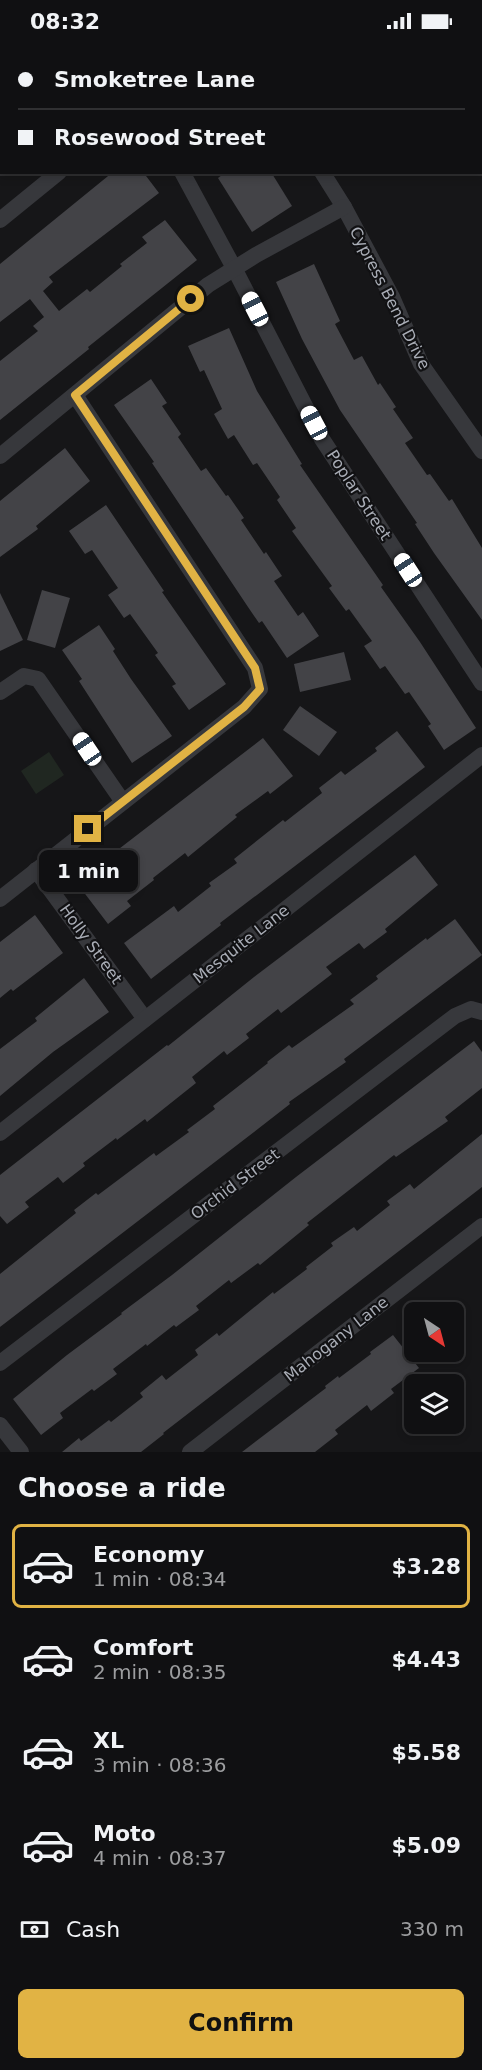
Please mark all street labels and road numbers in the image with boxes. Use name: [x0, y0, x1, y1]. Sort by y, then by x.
street label: Cypress Bend Drive: [346, 224, 434, 372]
street label: Poplar Street: [323, 446, 395, 544]
street label: Holly Street: [56, 900, 126, 988]
street label: Mesquite Lane: [189, 901, 293, 987]
street label: Orchid Street: [187, 1144, 283, 1224]
street label: Mahogany Lane: [280, 1292, 392, 1386]

